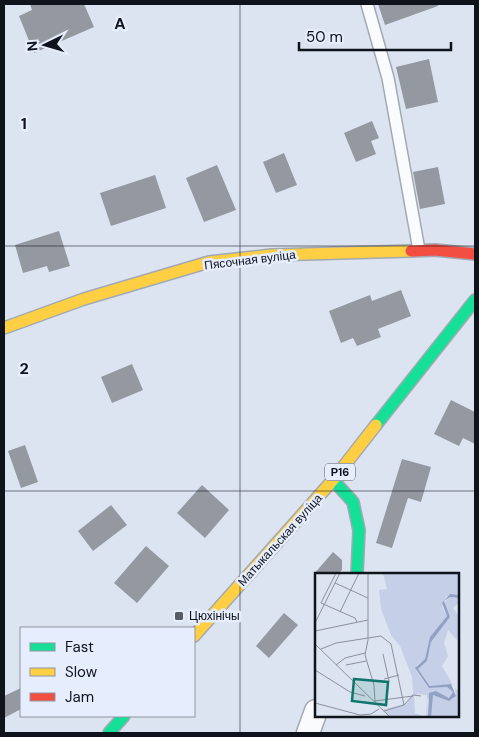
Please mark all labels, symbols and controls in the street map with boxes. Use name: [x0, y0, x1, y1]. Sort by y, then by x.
text: A: [114, 13, 126, 34]
north arrow: [20, 20, 70, 70]
scale bar: [299, 20, 452, 52]
text: 50 m: [306, 27, 343, 47]
text: N: [23, 40, 41, 52]
text: 1: [21, 113, 27, 134]
street label: Пясочная вуліца: [203, 246, 297, 274]
text: 2: [19, 358, 29, 379]
road number: Р16: [325, 464, 355, 481]
street label: Матыкальская вуліца: [234, 490, 326, 590]
inset map: [315, 573, 459, 717]
place label: Цюхінічы: [189, 608, 240, 624]
marker: Цюхінічы: [173, 610, 185, 622]
legend: [20, 627, 195, 717]
text: Fast: [65, 637, 94, 657]
text: Slow: [65, 662, 98, 682]
text: Jam: [65, 687, 94, 707]

